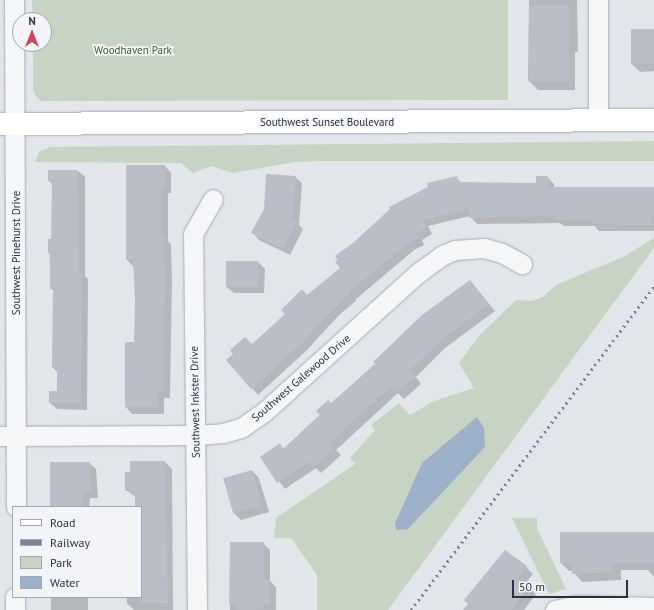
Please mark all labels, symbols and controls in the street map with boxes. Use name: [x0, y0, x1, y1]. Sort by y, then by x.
north arrow: [12, 12, 52, 52]
text: N: [28, 14, 36, 28]
park label: Woodhaven Park: [94, 43, 172, 57]
street label: Southwest Sunset Boulevard: [260, 115, 394, 129]
street label: Southwest Pinehurst Drive: [9, 191, 23, 315]
street label: Southwest Galewood Drive: [249, 332, 353, 424]
street label: Southwest Inkster Drive: [187, 346, 203, 458]
legend: [12, 506, 142, 598]
text: Road: [50, 515, 75, 530]
text: Railway: [50, 535, 90, 550]
text: Park: [50, 555, 72, 570]
scale bar: [514, 572, 630, 598]
text: Water: [50, 575, 80, 590]
text: 50 m: [519, 579, 545, 594]

